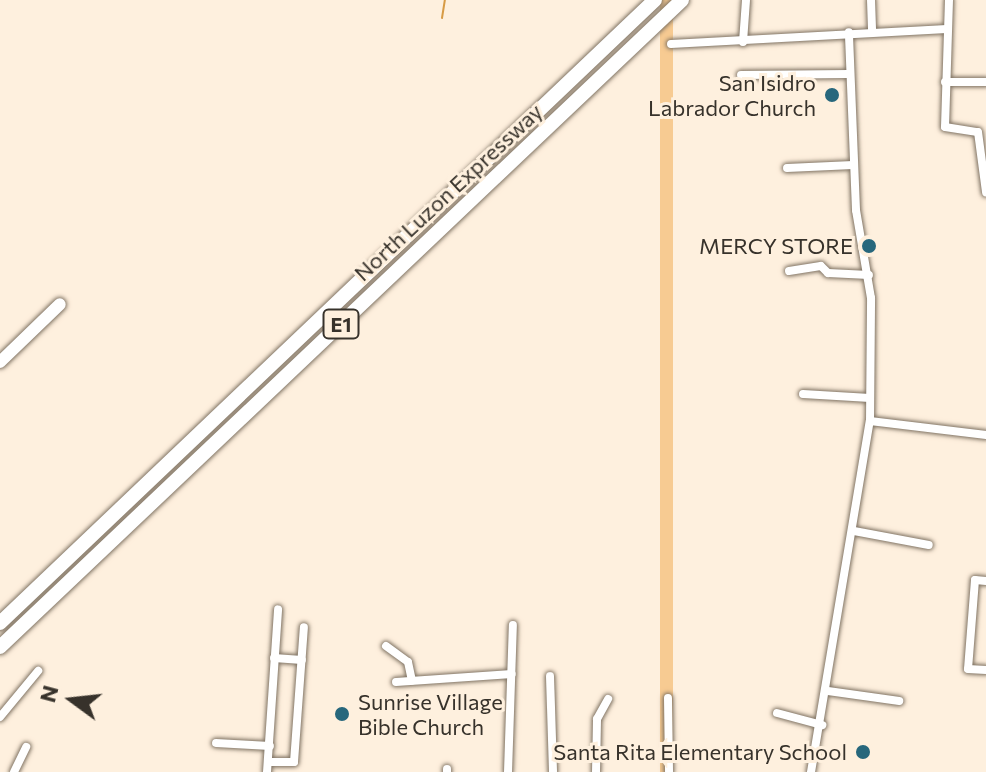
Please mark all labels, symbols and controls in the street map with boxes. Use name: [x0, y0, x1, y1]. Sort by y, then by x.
place label: San Isidro Labrador Church: [648, 69, 816, 120]
marker: San Isidro Labrador Church: [823, 86, 841, 104]
street label: North Luzon Expressway: [348, 98, 548, 286]
place label: MERCY STORE: [699, 233, 853, 259]
marker: MERCY STORE: [860, 237, 878, 255]
road number: E1: [321, 308, 361, 340]
north arrow: [32, 660, 112, 740]
text: N: [33, 682, 64, 705]
place label: Sunrise Village Bible Church: [358, 688, 503, 740]
marker: Sunrise Village Bible Church: [333, 705, 351, 723]
place label: Santa Rita Elementary School: [553, 739, 847, 765]
marker: Santa Rita Elementary School: [854, 743, 872, 761]

